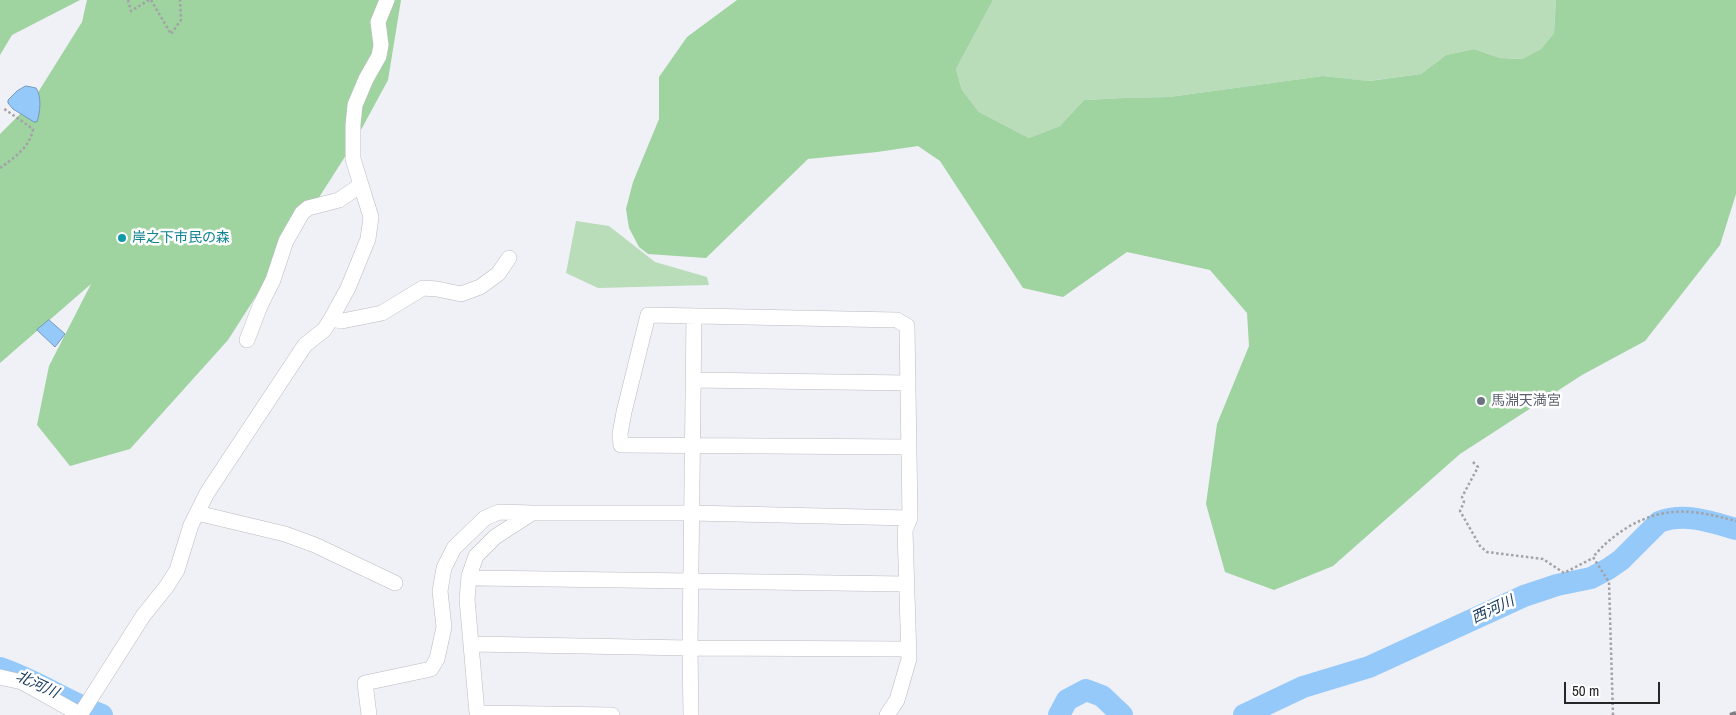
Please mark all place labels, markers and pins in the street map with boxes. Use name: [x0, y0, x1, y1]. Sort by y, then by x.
place label: 岸之下市民の森: [132, 230, 230, 246]
marker: 岸之下市民の森: [116, 232, 128, 244]
place label: 馬淵天満宮: [1491, 393, 1561, 409]
marker: 馬淵天満宮: [1475, 395, 1487, 407]

